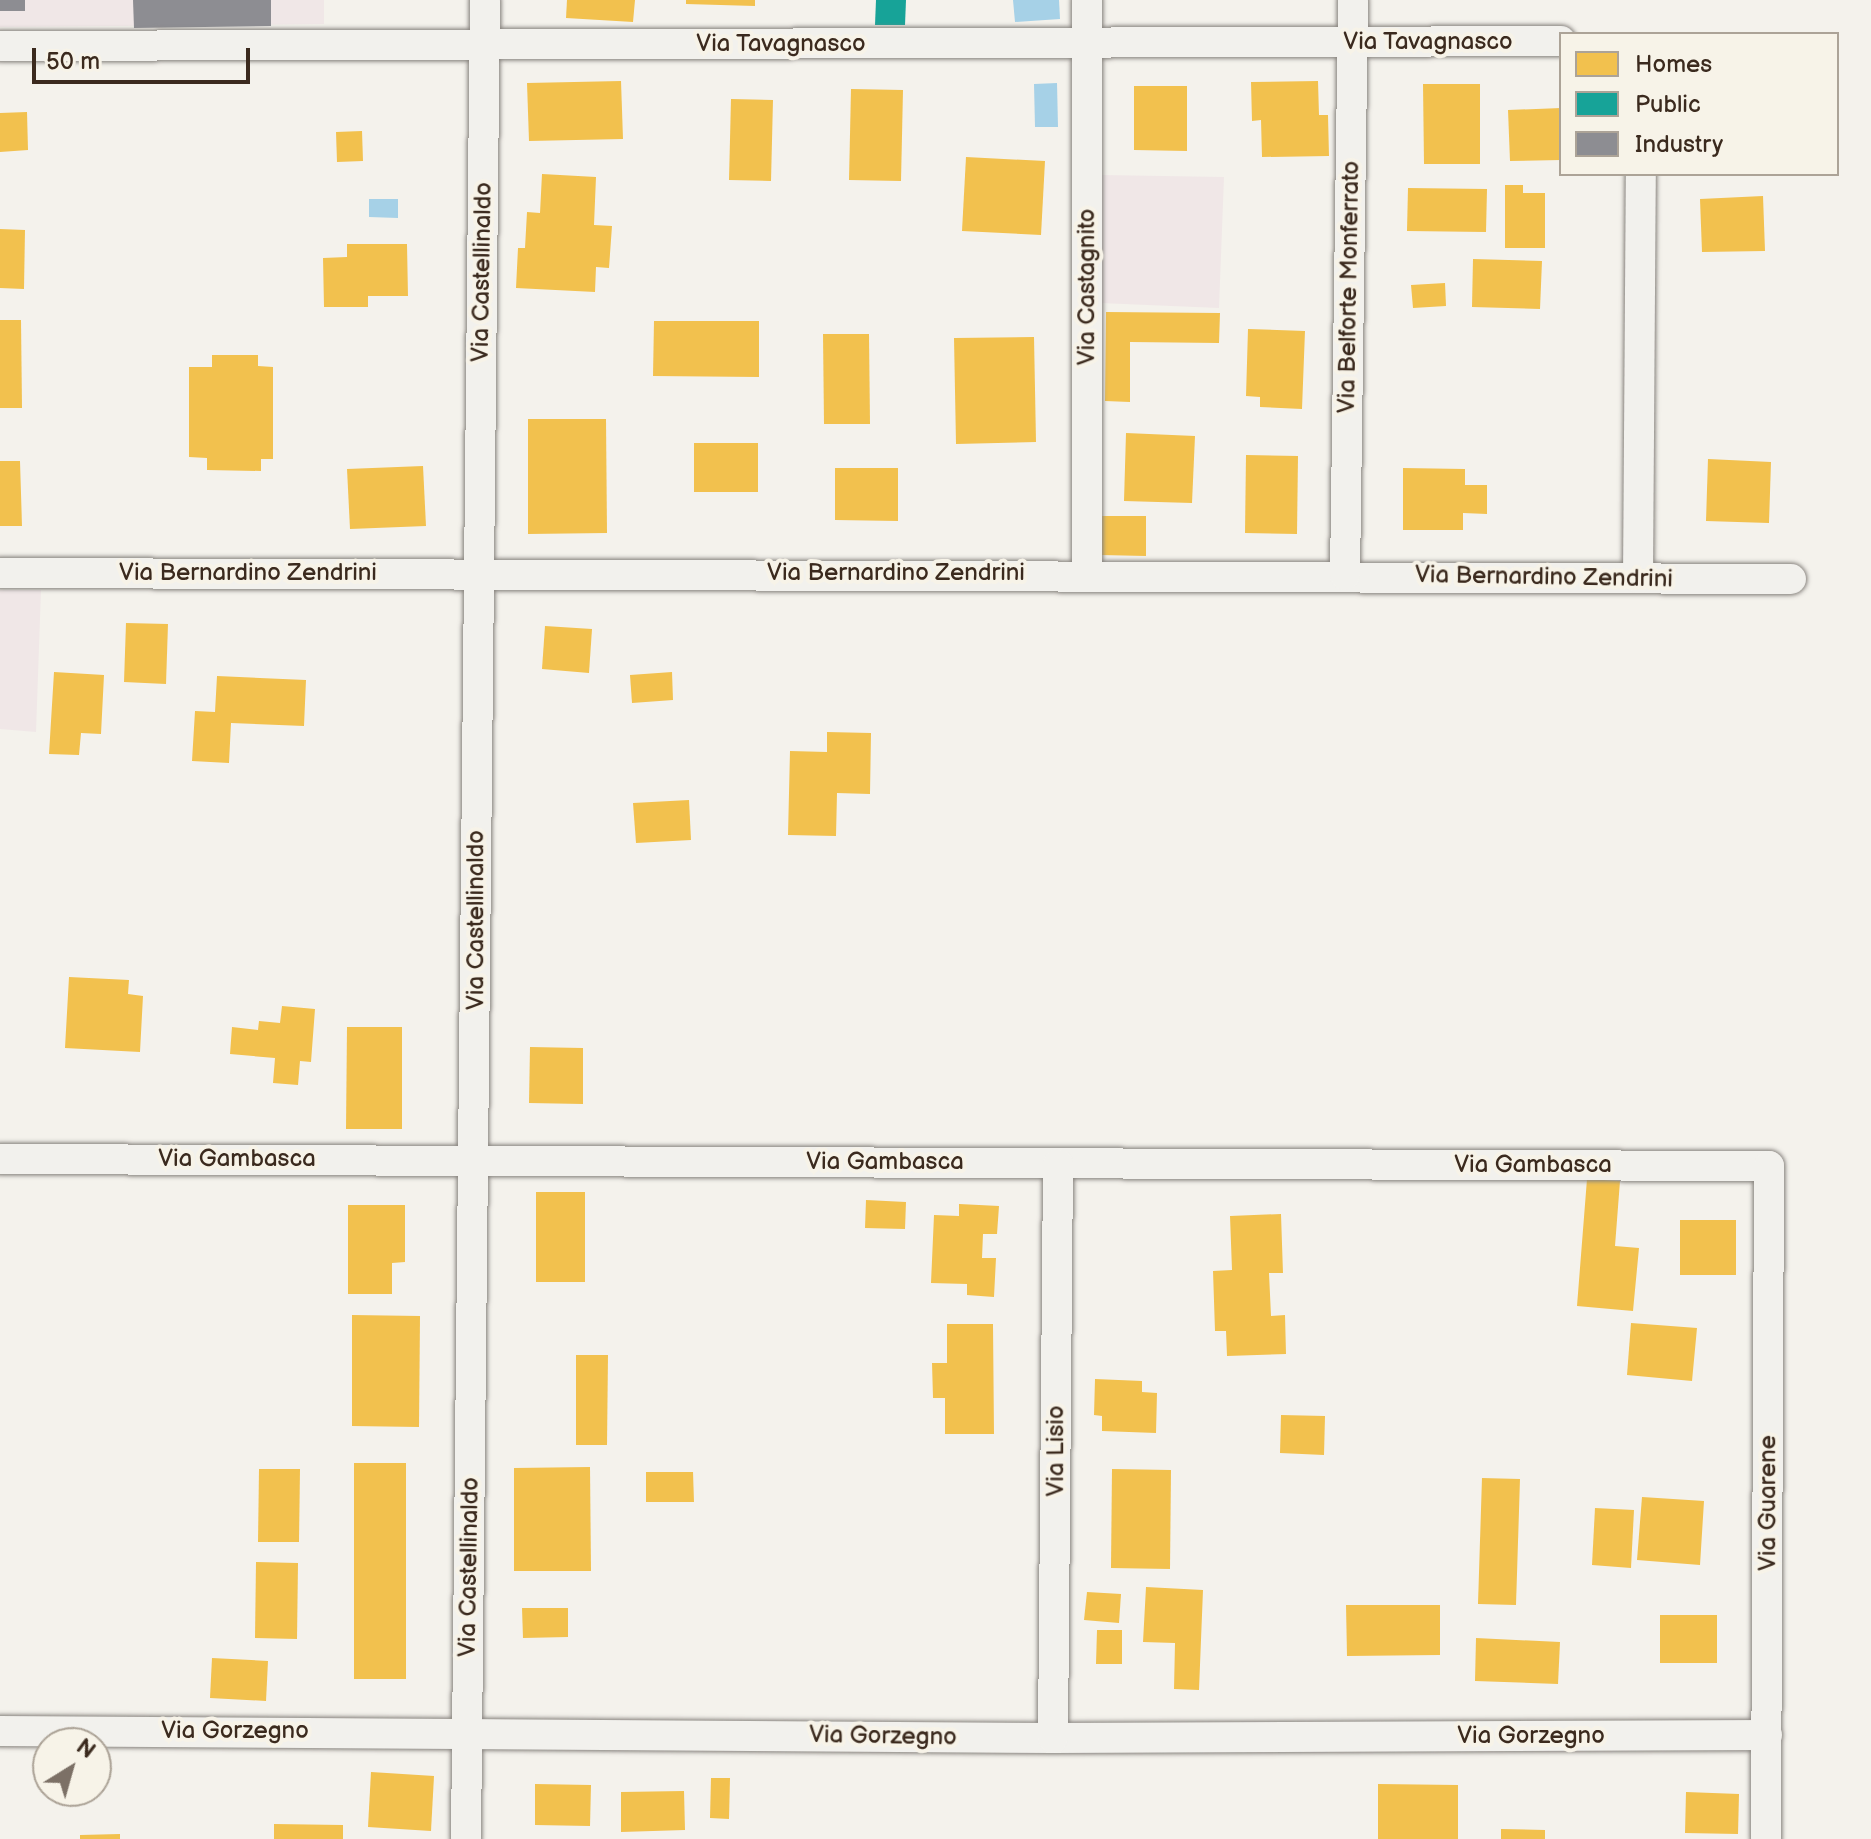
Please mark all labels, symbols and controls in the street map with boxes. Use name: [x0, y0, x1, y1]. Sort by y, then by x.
street label: Via Tavagnasco: [1343, 28, 1513, 56]
street label: Via Tavagnasco: [696, 30, 866, 58]
scale bar: [36, 32, 254, 82]
legend: [1559, 32, 1839, 176]
text: 50 m: [46, 47, 100, 76]
text: Homes: [1635, 50, 1712, 79]
text: Public: [1635, 90, 1701, 119]
text: Industry: [1635, 130, 1723, 159]
street label: Via Belforte Monferrato: [1332, 161, 1366, 413]
street label: Via Castellinaldo: [466, 182, 498, 362]
street label: Via Castagnito: [1073, 209, 1101, 365]
street label: Via Bernardino Zendrini: [119, 559, 377, 587]
street label: Via Bernardino Zendrini: [767, 559, 1025, 587]
street label: Via Bernardino Zendrini: [1415, 560, 1673, 594]
street label: Via Castellinaldo: [462, 830, 490, 1010]
street label: Via Gambasca: [158, 1145, 316, 1173]
street label: Via Gambasca: [806, 1148, 964, 1176]
street label: Via Gambasca: [1454, 1151, 1612, 1179]
street label: Via Lisio: [1042, 1405, 1070, 1497]
street label: Via Guarene: [1754, 1435, 1782, 1571]
street label: Via Castellinaldo: [453, 1477, 485, 1657]
street label: Via Gorzegno: [161, 1717, 309, 1745]
street label: Via Gorzegno: [809, 1720, 957, 1752]
street label: Via Gorzegno: [1457, 1722, 1605, 1750]
north arrow: [32, 1727, 112, 1807]
text: N: [71, 1733, 100, 1765]

